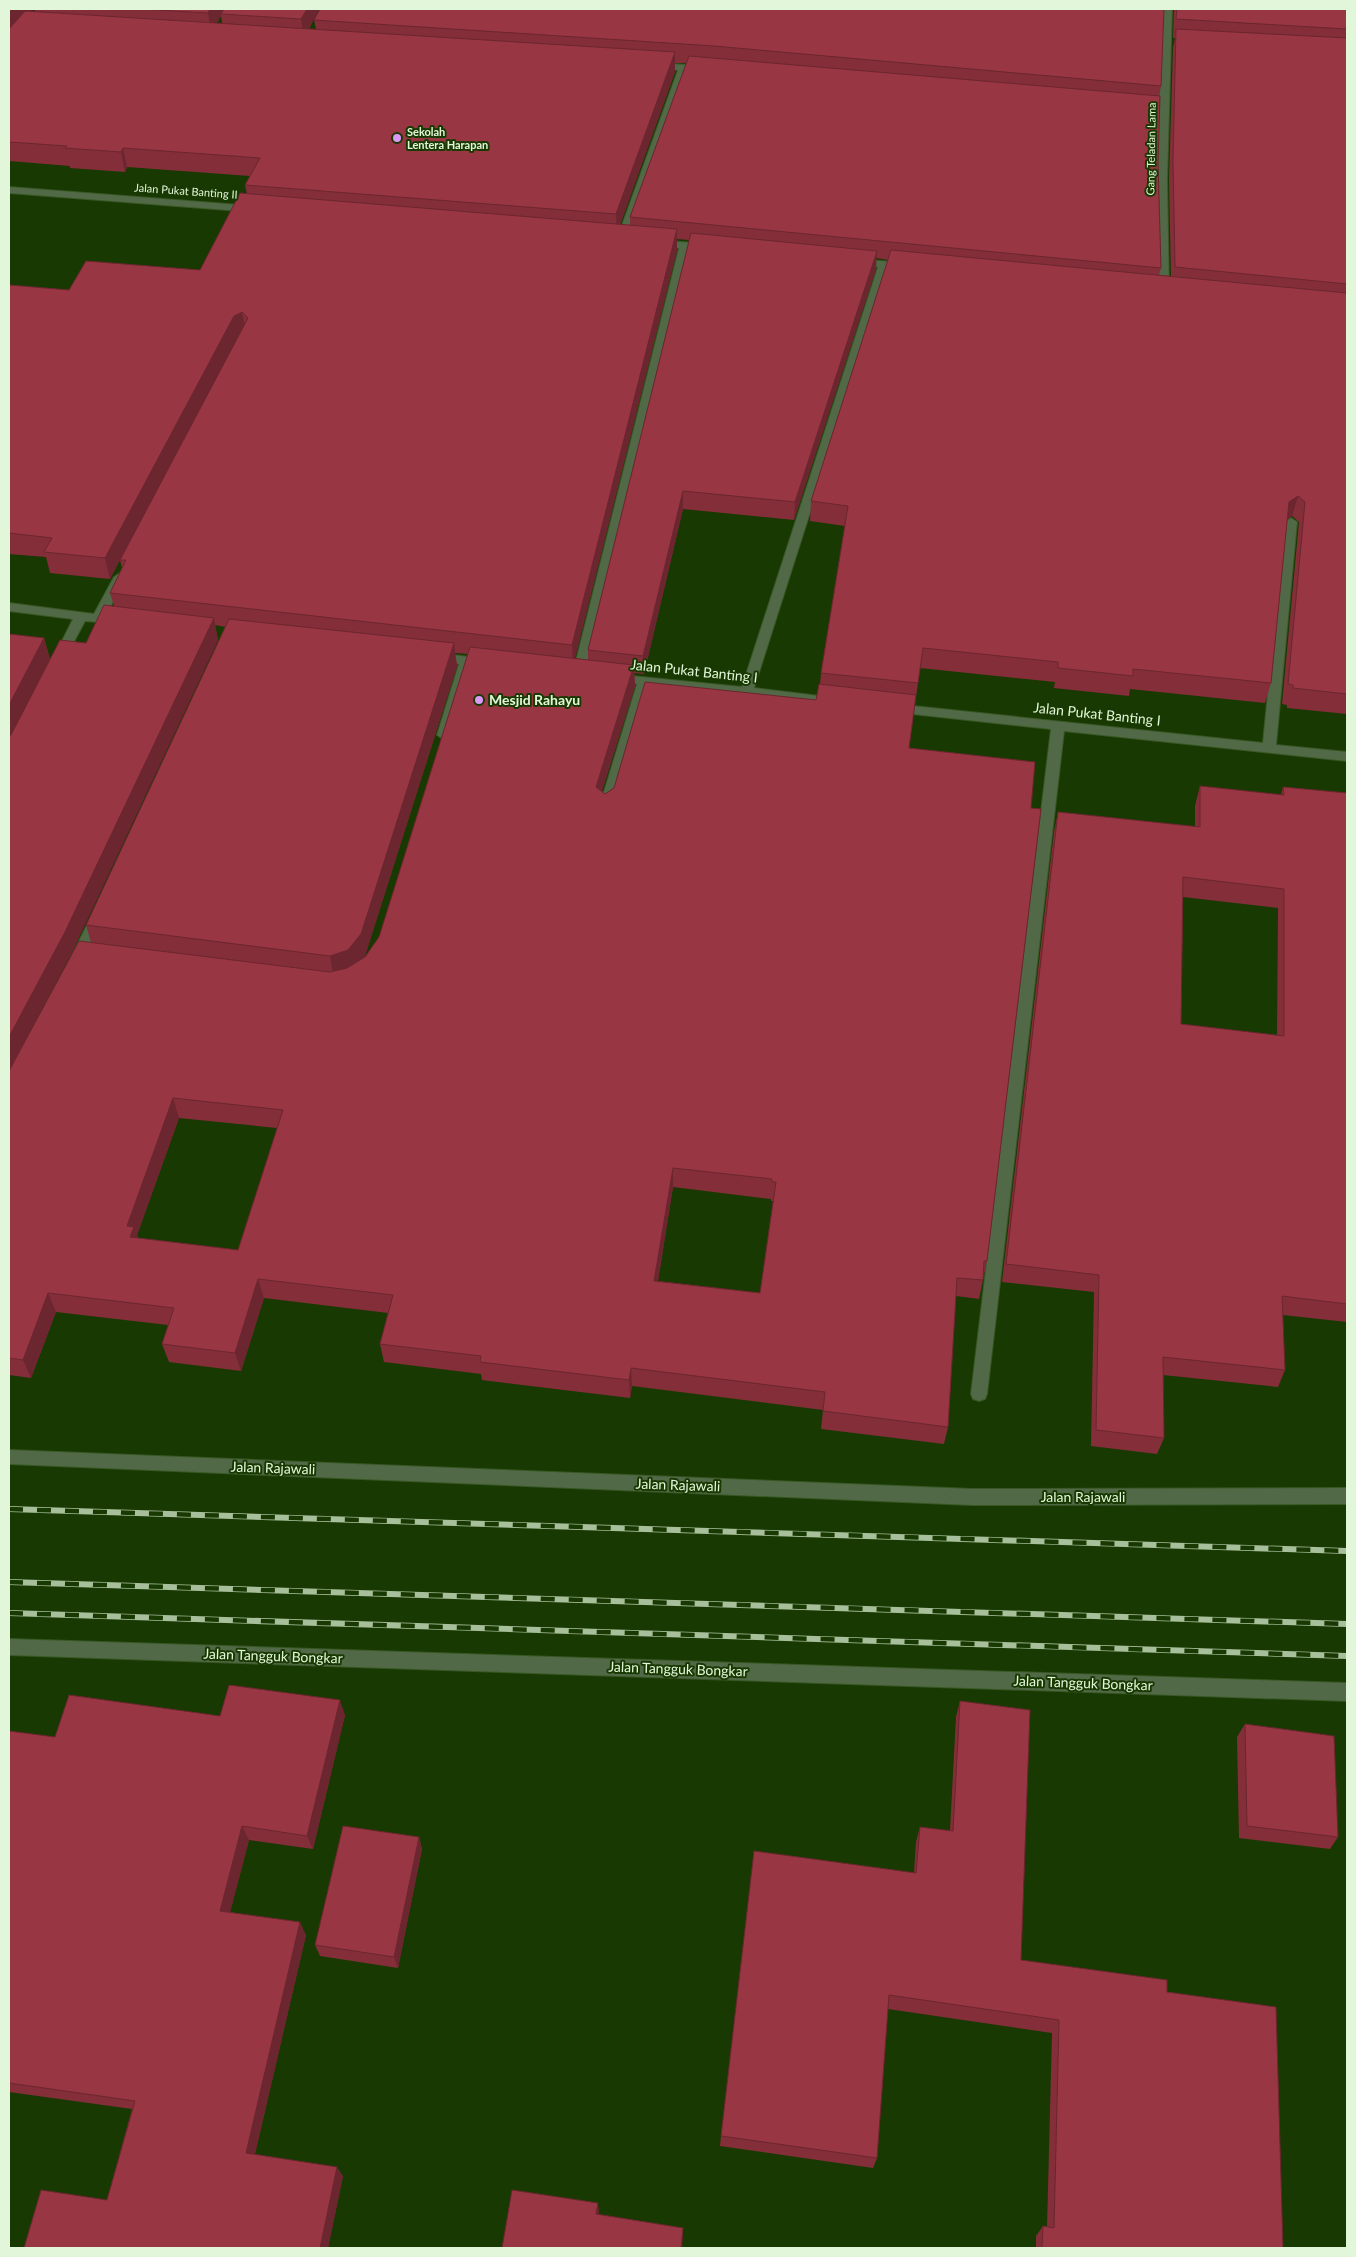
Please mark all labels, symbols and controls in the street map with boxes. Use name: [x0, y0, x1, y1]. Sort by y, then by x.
street label: Gang Teladan Lama: [1143, 102, 1158, 196]
place label: Sekolah Lentera Harapan: [407, 125, 488, 151]
marker: Sekolah Lentera Harapan: [391, 132, 403, 144]
street label: Jalan Pukat Banting II: [134, 180, 238, 201]
street label: Jalan Pukat Banting I: [630, 655, 758, 686]
place label: Mesjid Rahayu: [489, 691, 580, 708]
marker: Mesjid Rahayu: [473, 694, 485, 706]
street label: Jalan Pukat Banting I: [1033, 698, 1161, 729]
street label: Jalan Rajawali: [230, 1458, 316, 1477]
street label: Jalan Rajawali: [635, 1475, 721, 1494]
street label: Jalan Rajawali: [1041, 1488, 1125, 1505]
street label: Jalan Tangguk Bongkar: [203, 1645, 343, 1666]
street label: Jalan Tangguk Bongkar: [608, 1658, 748, 1679]
street label: Jalan Tangguk Bongkar: [1013, 1672, 1153, 1693]

